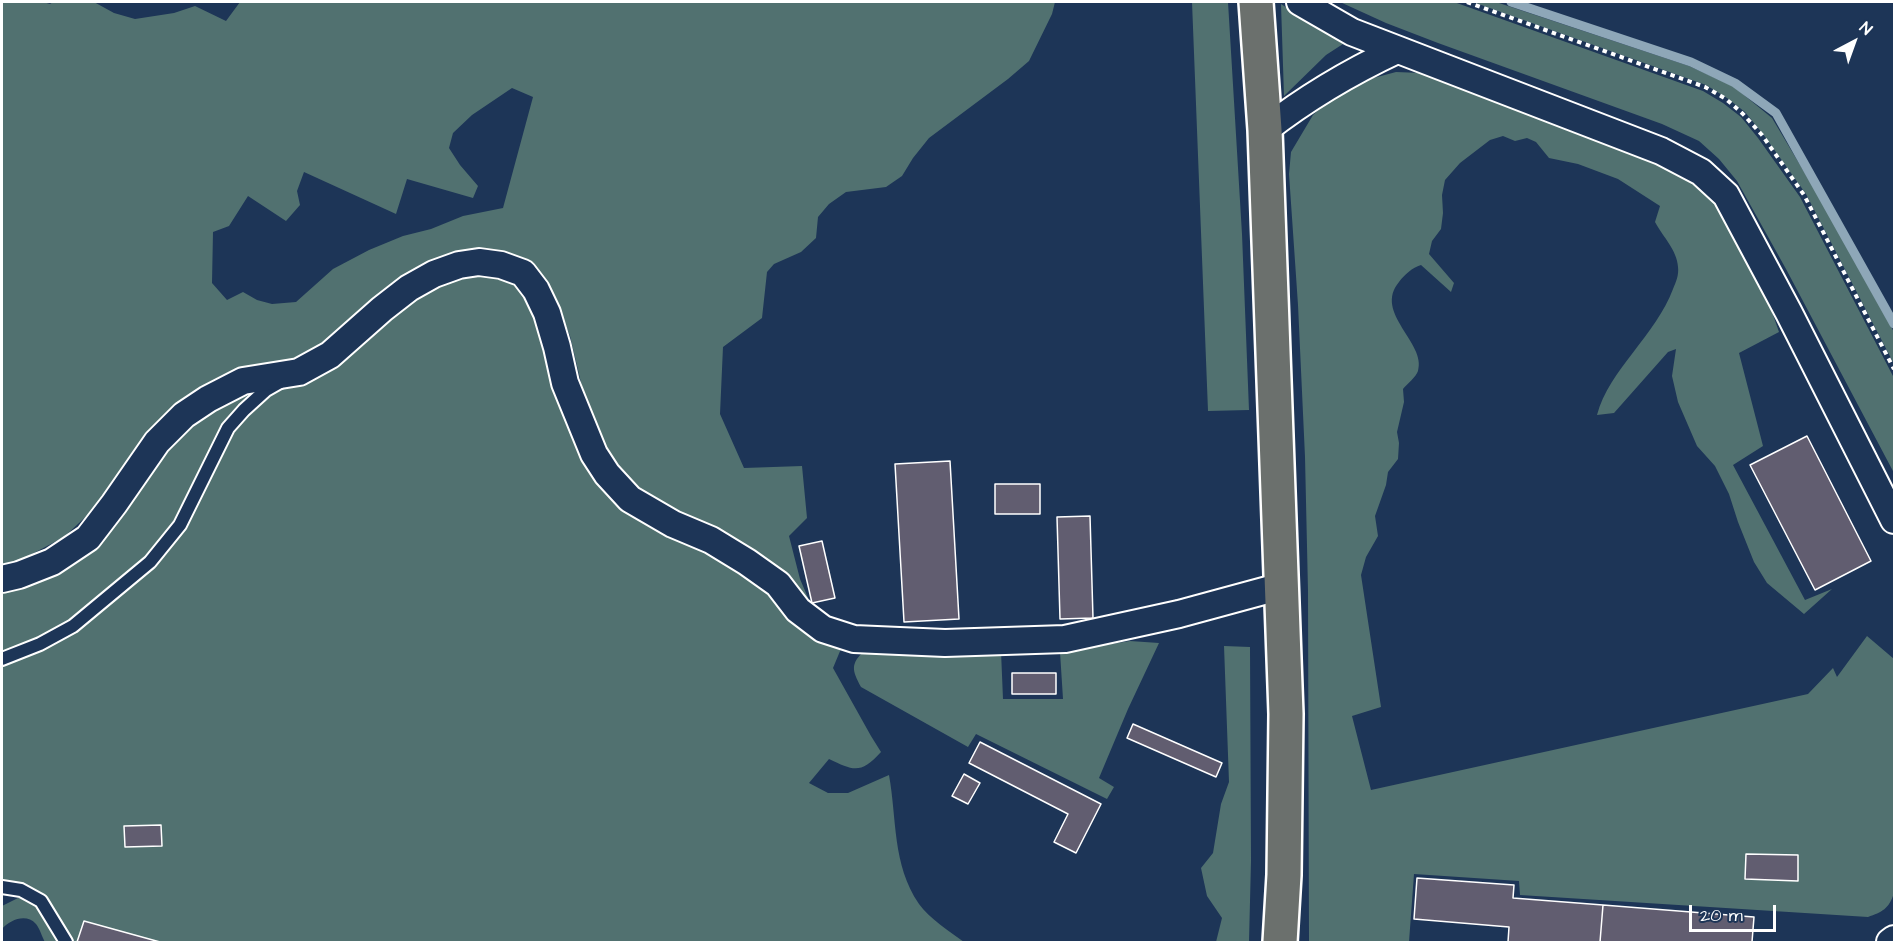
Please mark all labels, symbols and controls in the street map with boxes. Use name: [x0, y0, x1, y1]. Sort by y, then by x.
north arrow: [1824, 12, 1884, 72]
text: N: [1855, 17, 1877, 40]
scale bar: [1692, 893, 1779, 931]
text: 20 m: [1700, 903, 1743, 928]

